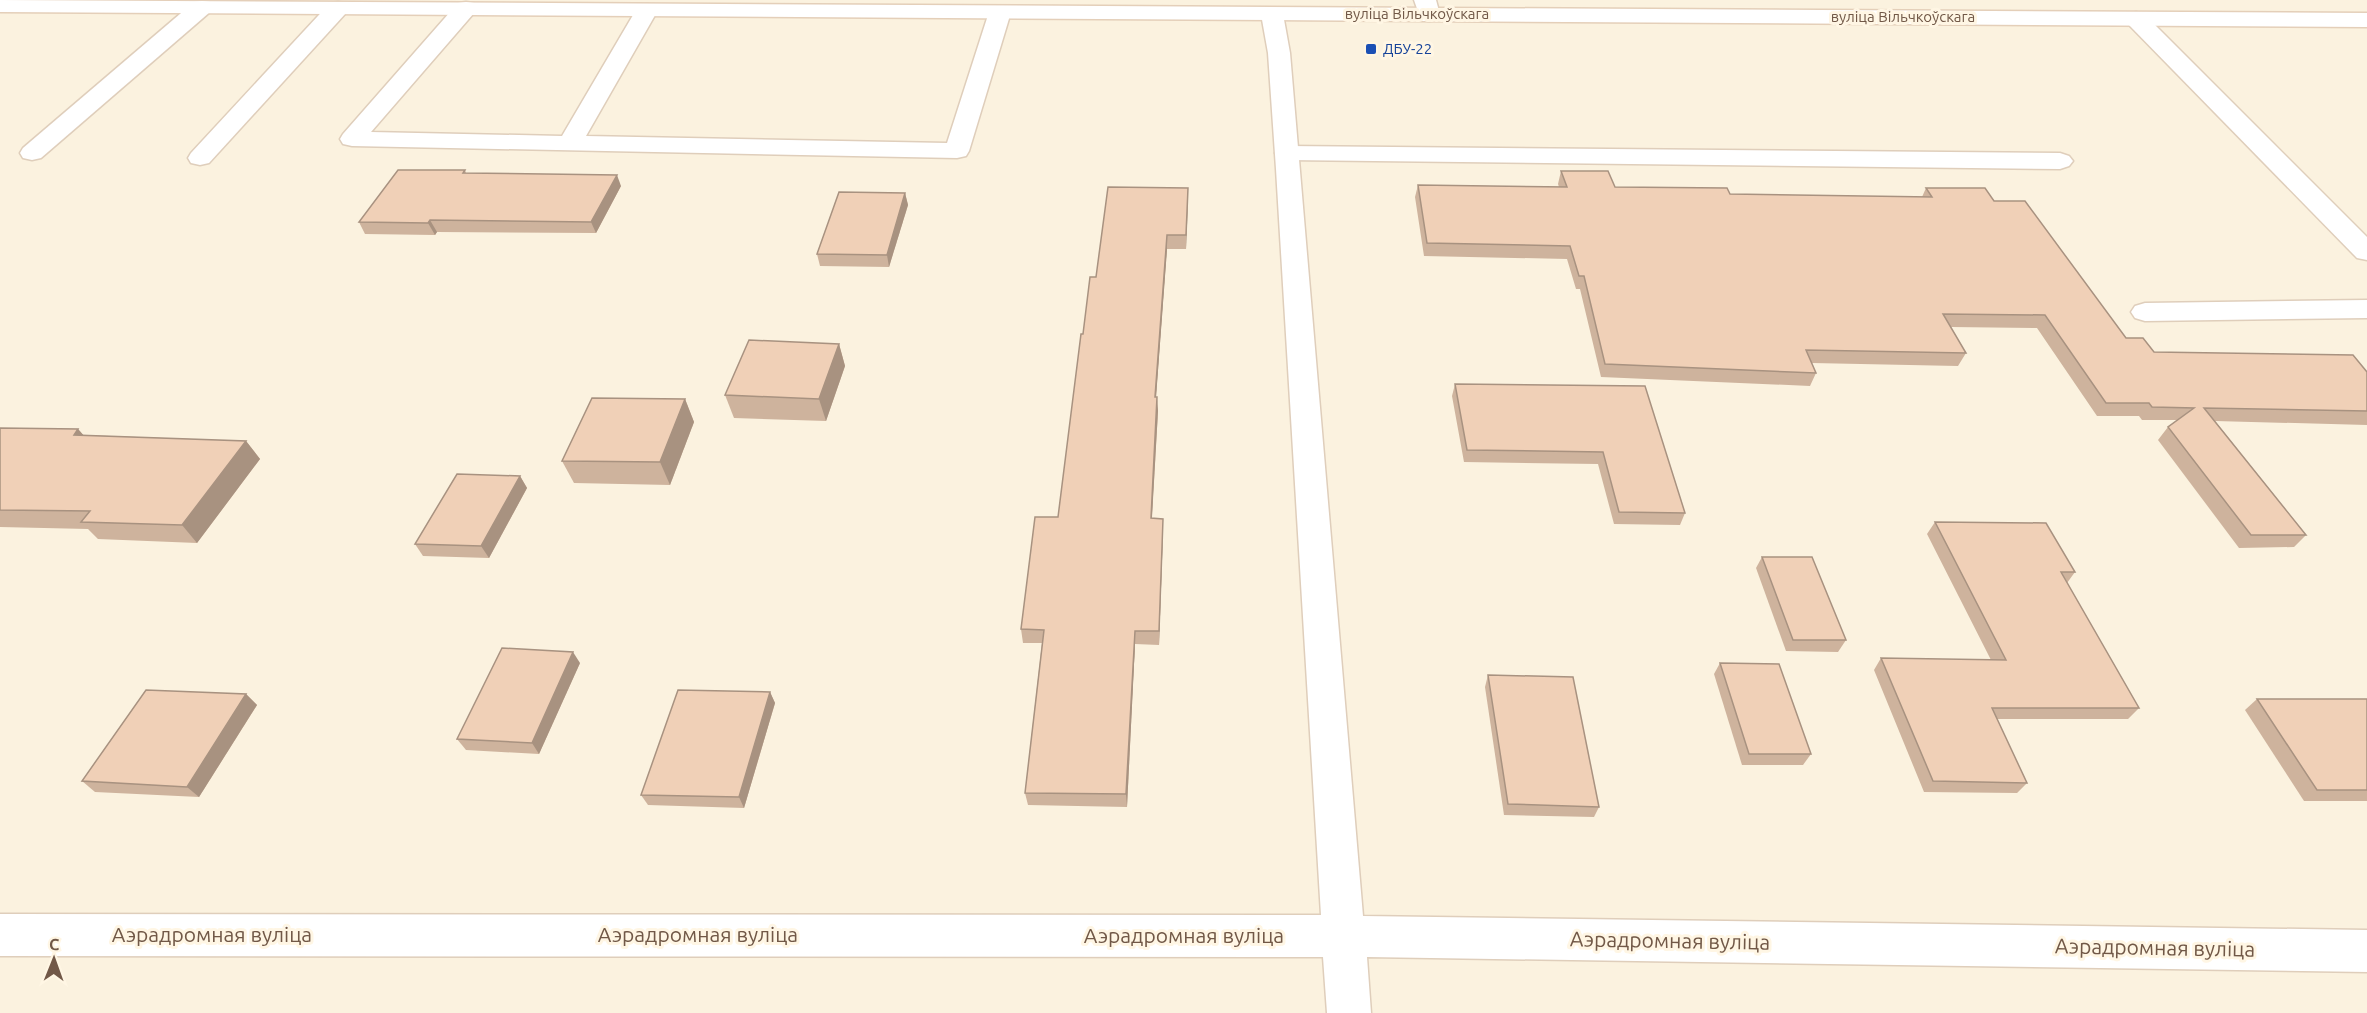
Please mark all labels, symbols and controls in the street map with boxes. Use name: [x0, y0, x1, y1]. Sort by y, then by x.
street label: вуліца Вільчкоўскага: [1345, 5, 1489, 22]
street label: вуліца Вільчкоўскага: [1831, 8, 1975, 25]
place label: ДБУ-22: [1383, 40, 1432, 57]
marker: ДБУ-22: [1364, 42, 1378, 56]
street label: Аэрадромная вуліца: [112, 922, 312, 946]
street label: Аэрадромная вуліца: [598, 922, 798, 946]
street label: Аэрадромная вуліца: [1084, 923, 1284, 947]
street label: Аэрадромная вуліца: [1570, 926, 1770, 954]
north arrow: [24, 929, 84, 989]
street label: Аэрадромная вуліца: [2055, 933, 2255, 961]
text: С: [49, 935, 60, 953]

